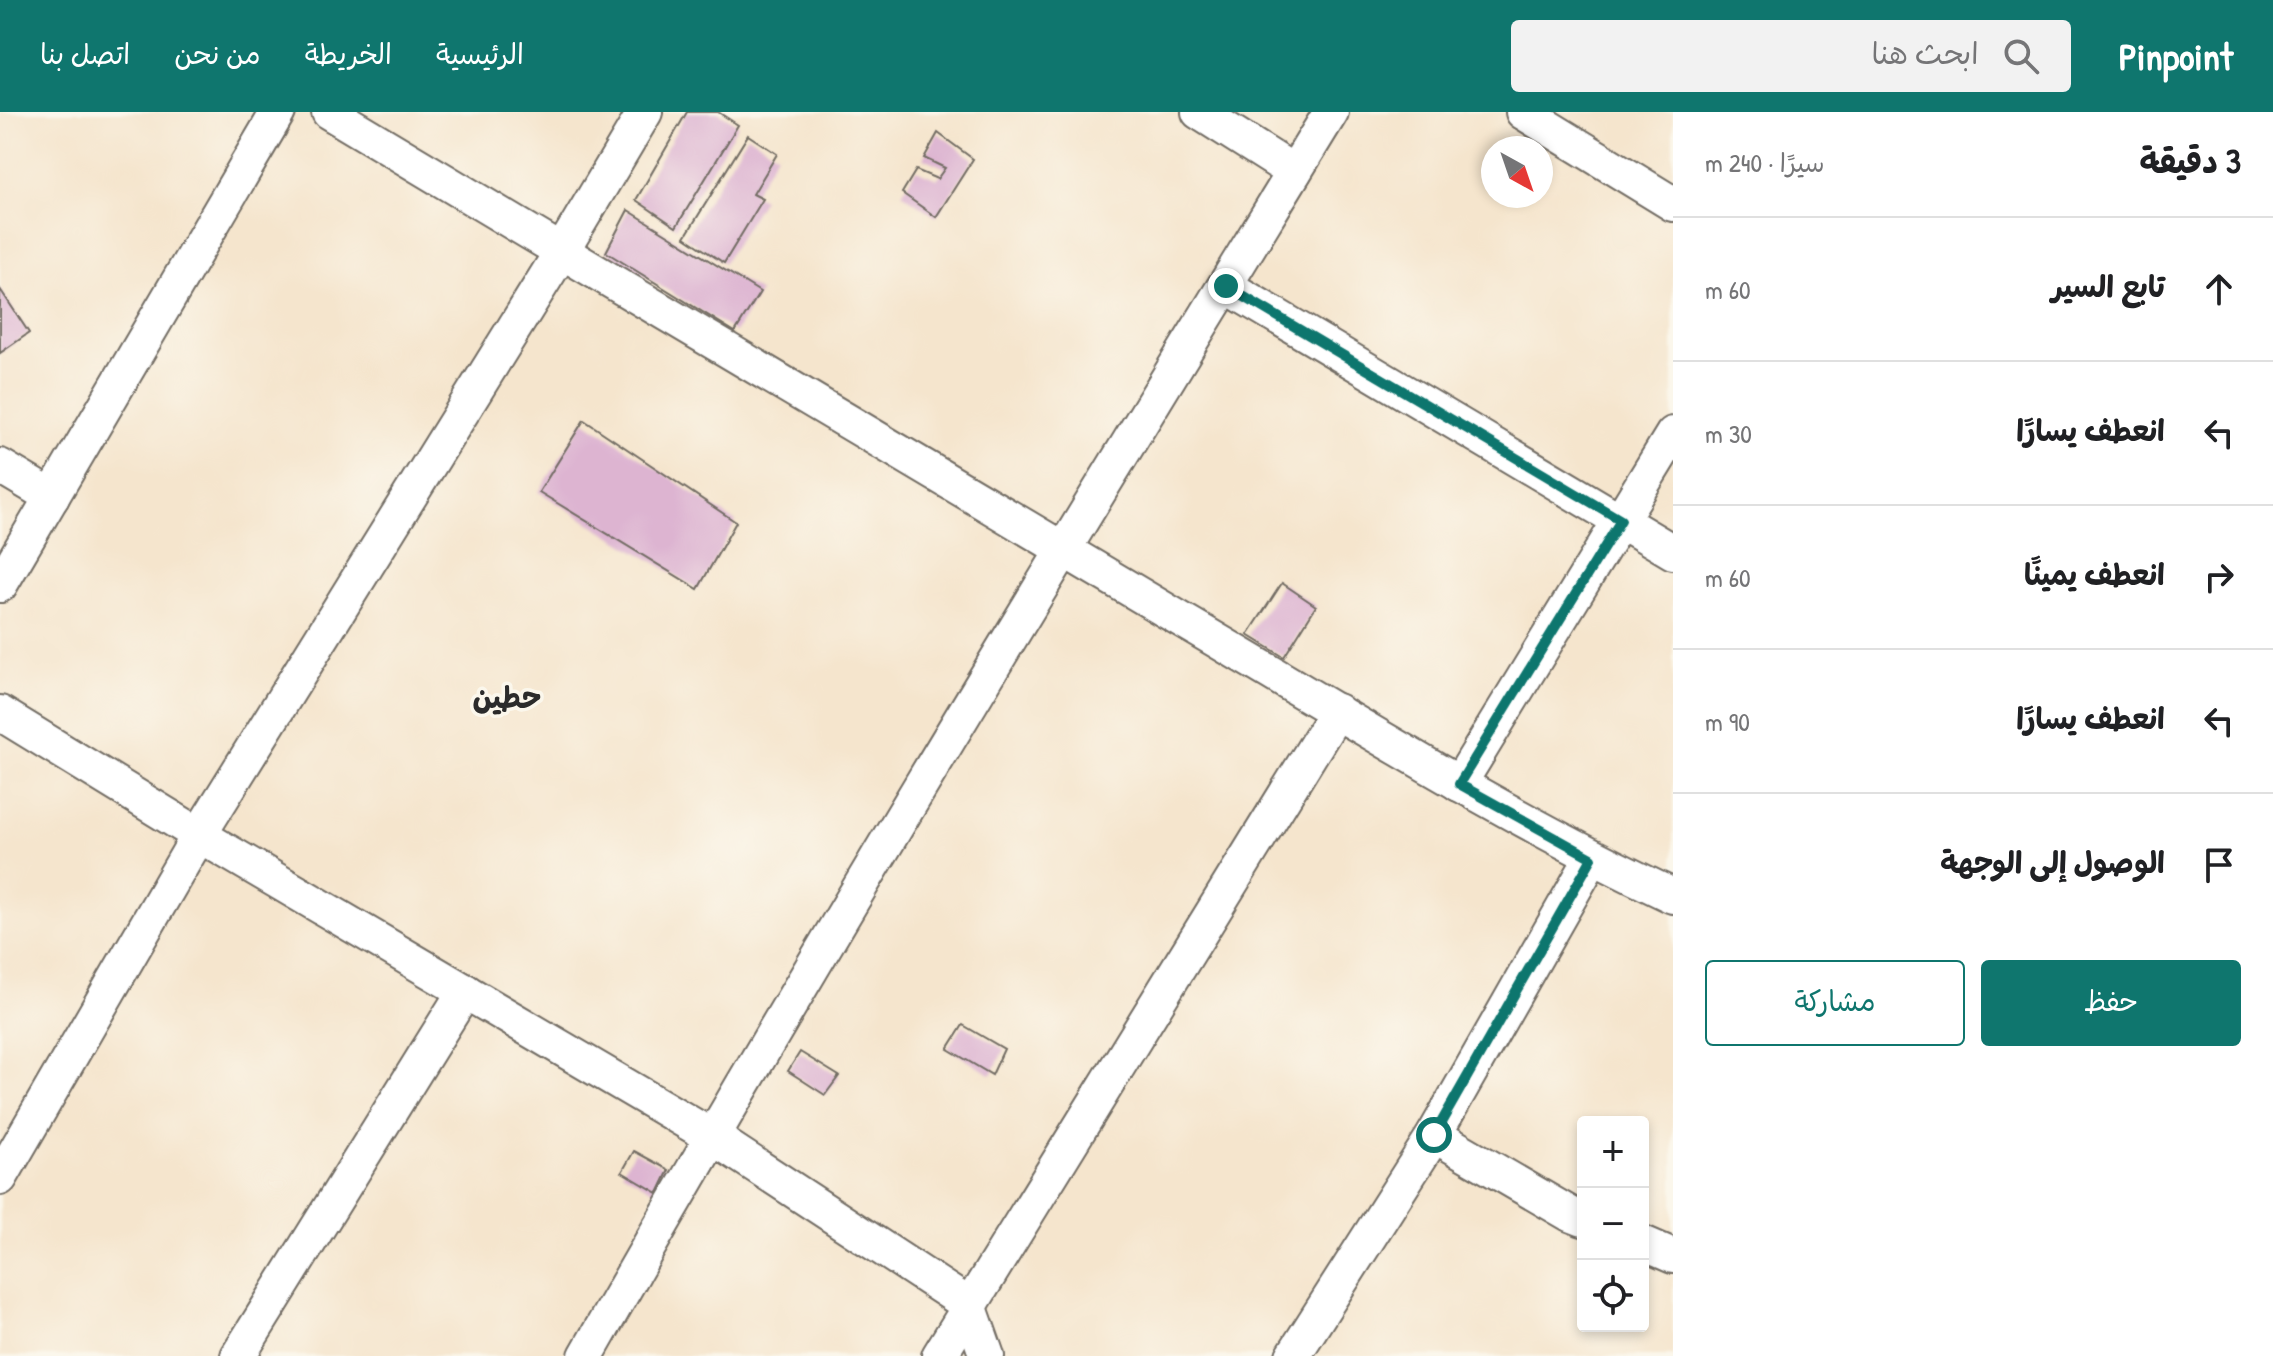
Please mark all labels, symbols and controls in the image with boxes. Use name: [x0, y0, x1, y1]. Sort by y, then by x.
search box: [1511, 20, 2071, 92]
text: Pinpoint: [2119, 30, 2233, 82]
text: ابحث هنا: [1871, 33, 1979, 73]
icon: search: [1999, 34, 2043, 78]
text: اتصل بنا: [40, 35, 130, 73]
text: من نحن: [174, 35, 261, 73]
text: الخريطة: [305, 35, 392, 73]
text: الرئيسية: [436, 35, 524, 73]
north arrow: [1481, 136, 1553, 208]
text: 3 دقيقة: [2140, 138, 2241, 184]
text: سيرًا · 240 m: [1705, 145, 1825, 180]
text: تابع السير: [2051, 266, 2165, 306]
icon: ahead: [2197, 267, 2241, 311]
route end: [1208, 268, 1244, 304]
text: 60 m: [1705, 272, 1751, 307]
text: انعطف يسارًا: [2016, 410, 2165, 450]
icon: left: [2197, 411, 2241, 455]
text: 30 m: [1705, 416, 1752, 451]
text: انعطف يمينًا: [2024, 554, 2165, 594]
icon: right: [2197, 555, 2241, 599]
text: 60 m: [1705, 560, 1751, 595]
district label: حطين: [473, 677, 541, 717]
text: انعطف يسارًا: [2016, 698, 2165, 738]
icon: left: [2197, 699, 2241, 743]
text: 90 m: [1705, 704, 1750, 739]
text: الوصول إلى الوجهة: [1940, 842, 2165, 882]
icon: arrive: [2197, 843, 2241, 887]
button: مشاركة: [1705, 960, 1965, 1046]
button: حفظ: [1981, 960, 2241, 1046]
map controls: [1577, 1116, 1649, 1332]
button: +: [1577, 1116, 1649, 1188]
route start: [1416, 1117, 1452, 1153]
button: −: [1577, 1188, 1649, 1260]
button: locate: [1577, 1260, 1649, 1332]

